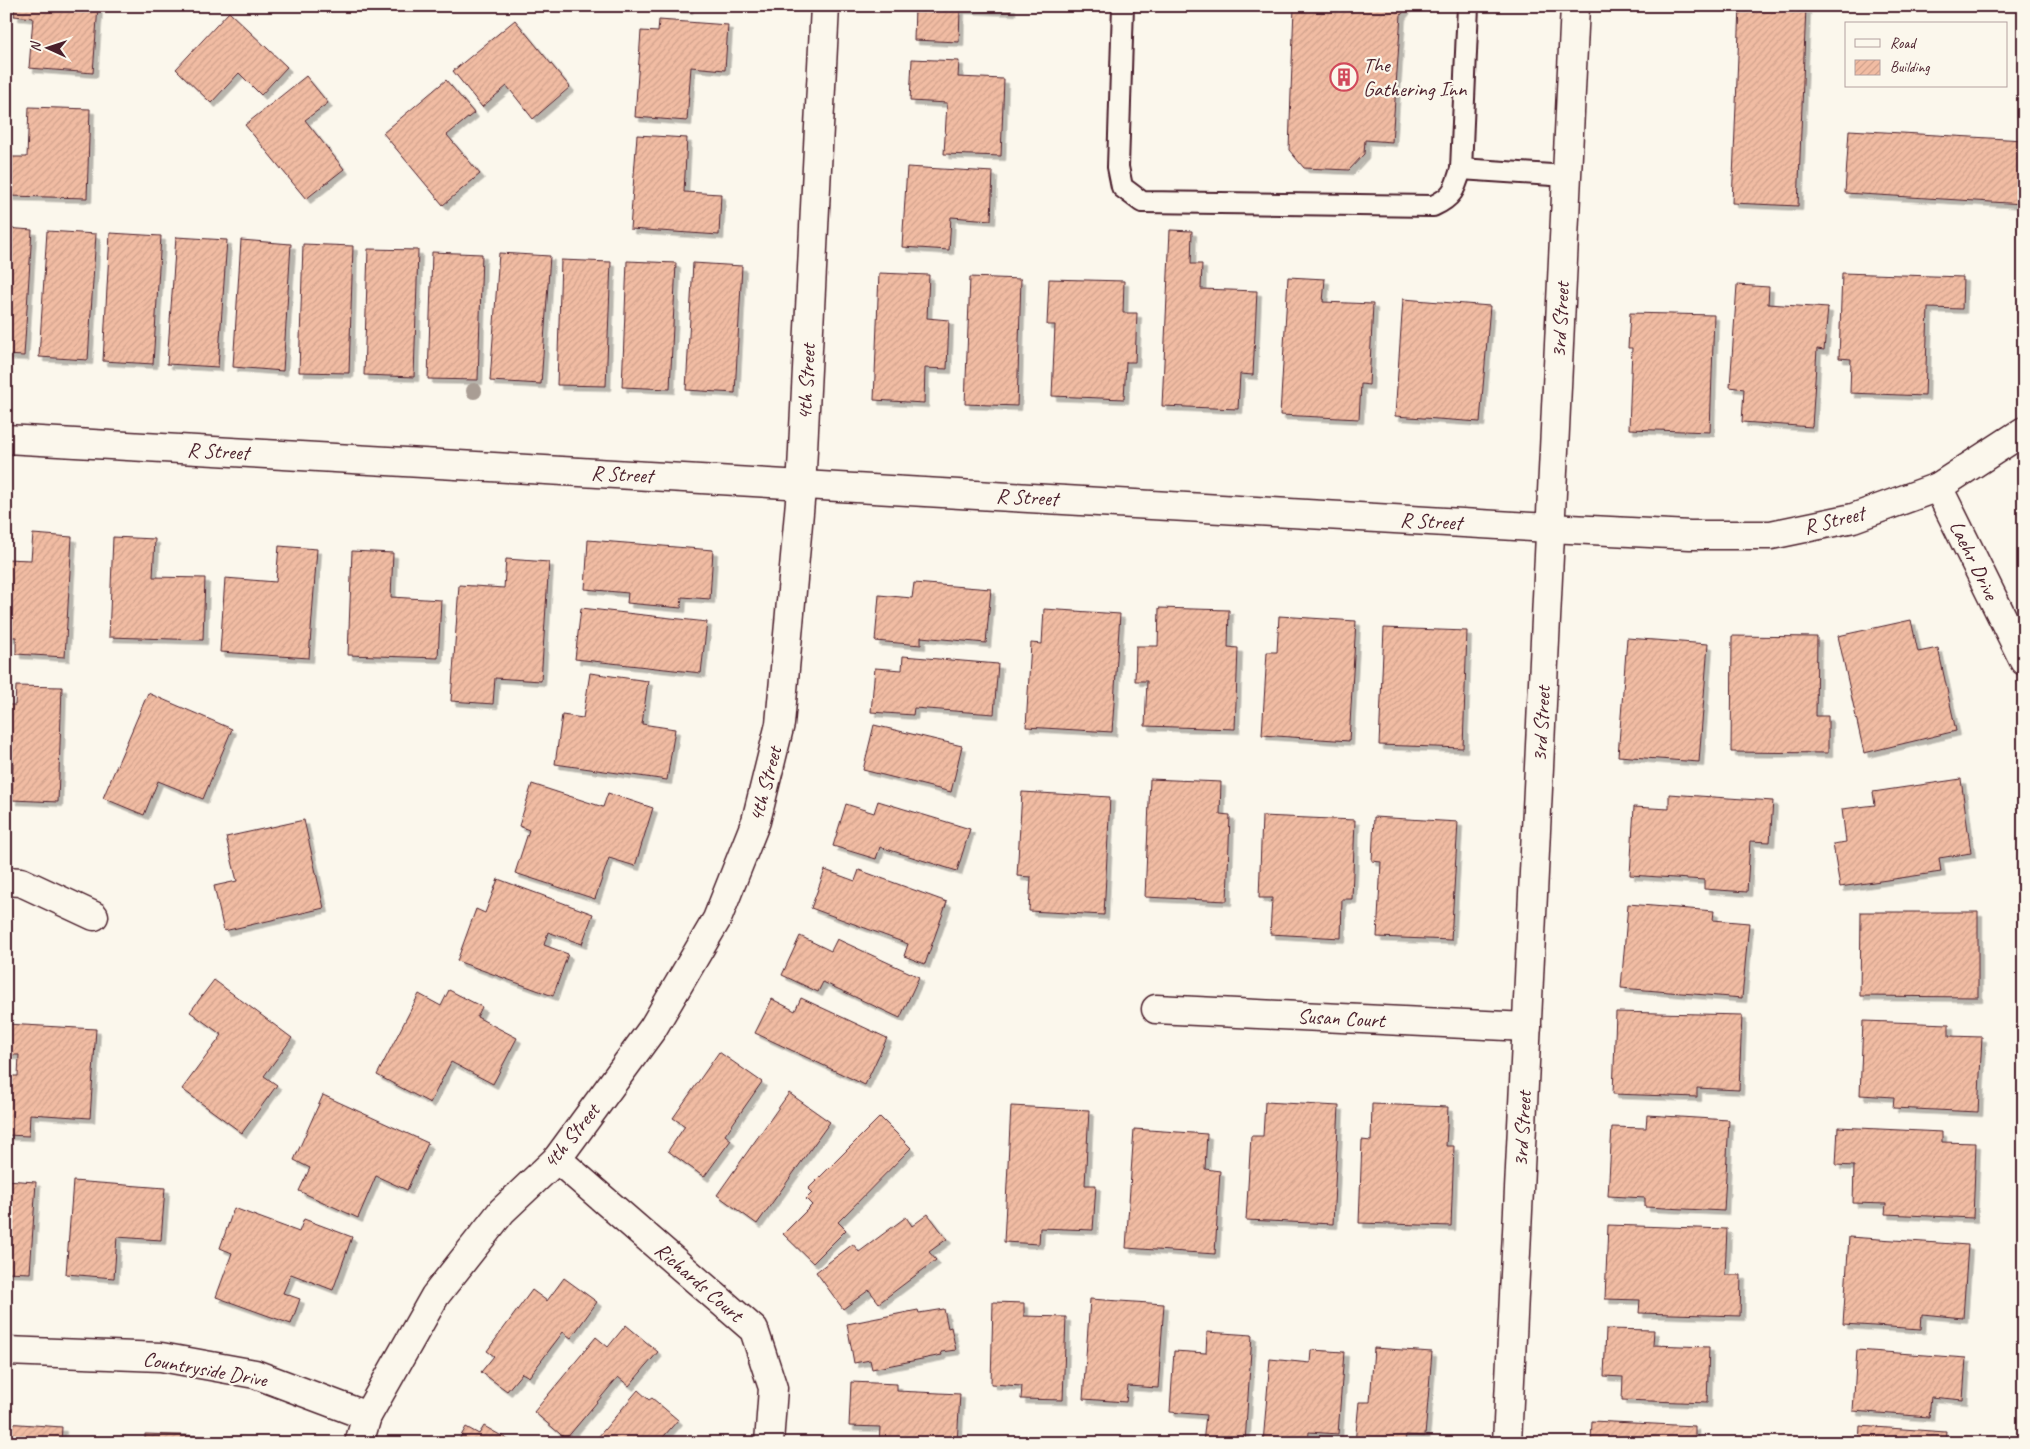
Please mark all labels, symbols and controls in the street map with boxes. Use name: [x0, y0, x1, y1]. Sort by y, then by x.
north arrow: [22, 22, 72, 72]
legend: [1845, 22, 2008, 88]
text: Road: [1890, 34, 1917, 53]
text: N: [27, 40, 44, 52]
place label: The Gathering Inn: [1363, 52, 1467, 102]
text: Building: [1890, 58, 1930, 77]
building icon: The Gathering Inn: [1329, 62, 1359, 92]
street label: 3rd Street: [1545, 279, 1575, 358]
street label: 4th Street: [791, 341, 821, 421]
street label: R Street: [187, 436, 253, 466]
street label: R Street: [591, 459, 657, 489]
street label: R Street: [996, 482, 1062, 512]
street label: R Street: [1801, 499, 1870, 540]
street label: R Street: [1400, 506, 1466, 536]
street label: Laehr Drive: [1944, 516, 2005, 606]
street label: 3rd Street: [1526, 683, 1556, 762]
street label: 4th Street: [743, 742, 788, 824]
street label: Susan Court: [1297, 1003, 1387, 1033]
street label: 3rd Street: [1507, 1088, 1537, 1167]
street label: 4th Street: [537, 1097, 606, 1174]
street label: Richards Court: [650, 1237, 750, 1329]
street label: Countryside Drive: [141, 1345, 270, 1393]

